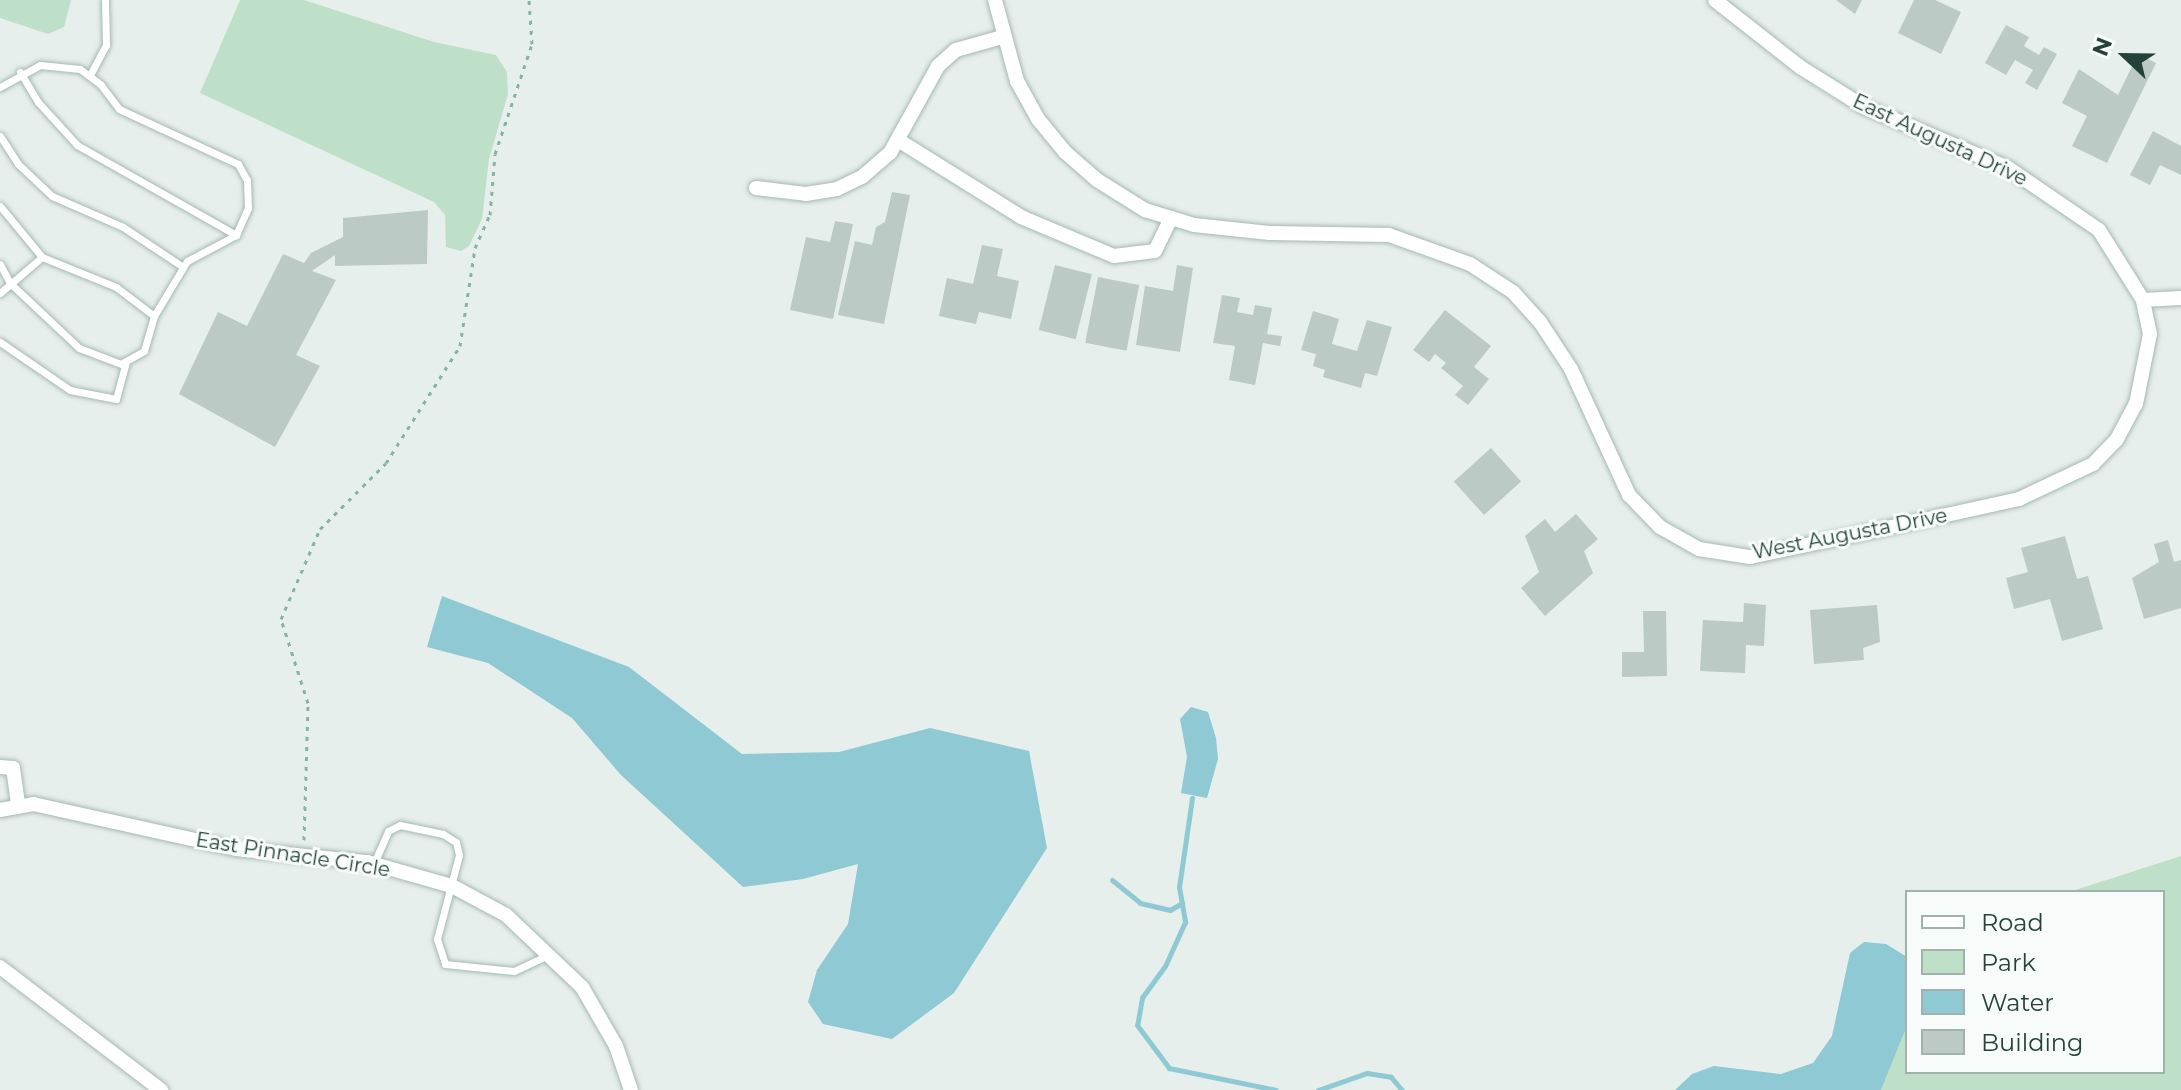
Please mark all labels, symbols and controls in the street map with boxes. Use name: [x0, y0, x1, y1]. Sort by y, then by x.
north arrow: [2085, 16, 2165, 96]
text: N: [2086, 34, 2118, 60]
street label: East Augusta Drive: [1849, 89, 2031, 191]
street label: West Augusta Drive: [1751, 503, 1949, 565]
street label: East Pinnacle Circle: [194, 828, 392, 882]
legend: [1905, 890, 2165, 1074]
text: Road: [1981, 908, 2044, 937]
text: Park: [1981, 948, 2036, 977]
text: Water: [1981, 988, 2054, 1017]
text: Building: [1981, 1028, 2084, 1057]

